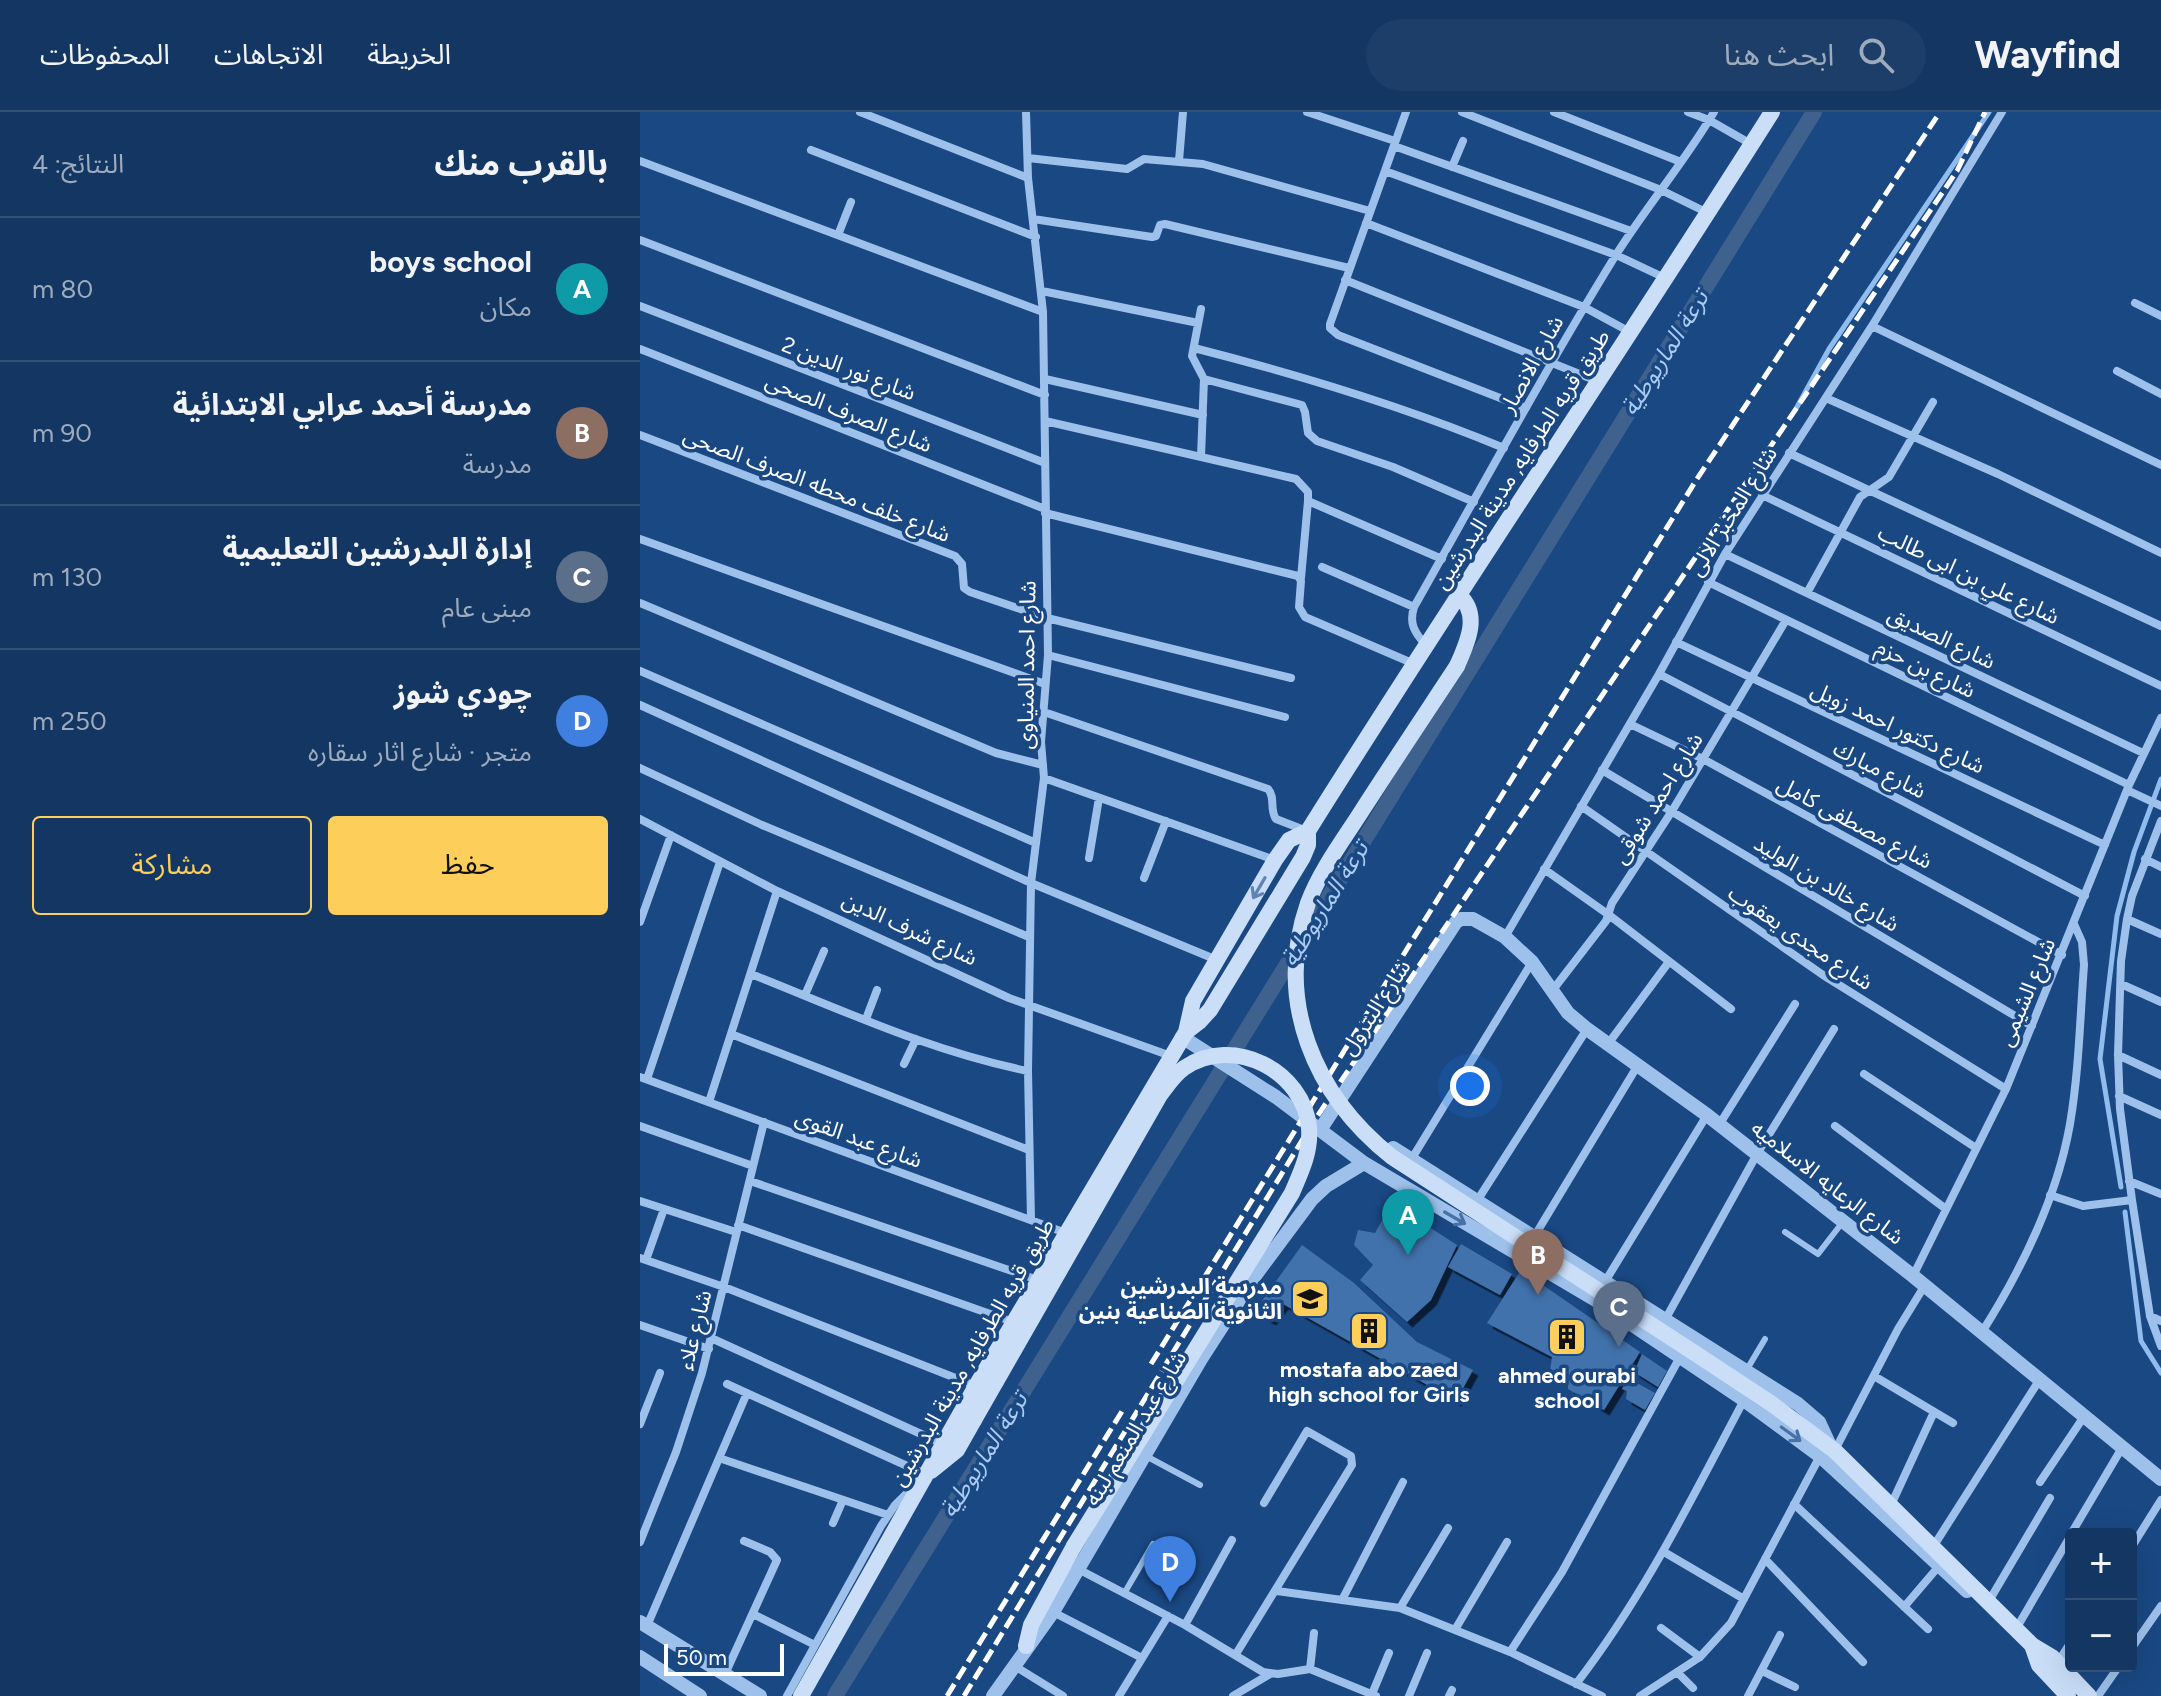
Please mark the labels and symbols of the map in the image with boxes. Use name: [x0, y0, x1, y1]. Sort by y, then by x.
water label: ترعة الماريوطية: [1615, 281, 1717, 421]
street label: شارع الانصار: [1493, 311, 1572, 420]
street label: طريق قريه الطرفايه, مدينة البدرشين: [1427, 324, 1616, 594]
street label: شارع نور الدين 2: [777, 331, 920, 409]
street label: شارع الصرف الصحى: [760, 367, 936, 461]
street label: شارع خلف محطه الصرف الصحى: [678, 421, 954, 551]
street label: شارع المخبز الالى: [1682, 442, 1786, 583]
street label: شارع علي بن ابى طالب: [1872, 519, 2064, 633]
street label: شارع احمد المنياوى: [1012, 580, 1044, 750]
street label: شارع الصديق: [1882, 600, 2000, 678]
street label: شارع بن حزم: [1870, 633, 1980, 707]
street label: شارع دكتور احمد زويل: [1805, 675, 1989, 782]
street label: شارع احمد شوقى: [1606, 727, 1711, 871]
street label: شارع مبارك: [1827, 735, 1931, 807]
street label: شارع مصطفى كامل: [1771, 770, 1937, 877]
street label: شارع خالد بن الوليد: [1748, 829, 1904, 940]
water label: ترعة الماريوطية: [1275, 832, 1377, 972]
one-way arrow: [1251, 876, 1266, 900]
street label: شارع مجدى يعقوب: [1721, 879, 1878, 998]
street label: شارع شرف الدين: [837, 885, 982, 974]
street label: شارع الشيمى: [1992, 934, 2064, 1052]
street label: شارع البترول: [1334, 954, 1419, 1062]
your location: [1450, 1066, 1490, 1106]
street label: شارع عبد القوى: [791, 1103, 926, 1177]
street label: شارع الرعايه الاسلاميه: [1744, 1114, 1909, 1253]
pin: A: [1382, 1189, 1434, 1255]
one-way arrow: [1443, 1210, 1466, 1226]
street label: طريق قريه الطرفايه, مدينة البدرشين: [885, 1214, 1060, 1491]
pin: B: [1512, 1229, 1564, 1295]
place label: مدرسة البدرشين الثانوية الصناعية بنين: [1079, 1273, 1282, 1325]
school or university icon: مدرسة البدرشين الثانوية الصناعية بنين: [1289, 1278, 1331, 1320]
pin: C: [1593, 1281, 1645, 1347]
street label: شارع علاء: [672, 1287, 720, 1374]
building icon: mostafa abo zaed high school for Girls: [1348, 1310, 1390, 1352]
building icon: ahmed ourabi school: [1546, 1316, 1588, 1358]
street label: شارع عبد المنعم لبنه: [1079, 1346, 1195, 1512]
place label: mostafa abo zaed high school for Girls: [1268, 1356, 1470, 1408]
place label: ahmed ourabi school: [1498, 1362, 1636, 1414]
water label: ترعة الماريوطية: [934, 1383, 1036, 1523]
one-way arrow: [1780, 1426, 1802, 1443]
pin: D: [1144, 1536, 1196, 1602]
scale bar: [664, 1640, 784, 1676]

